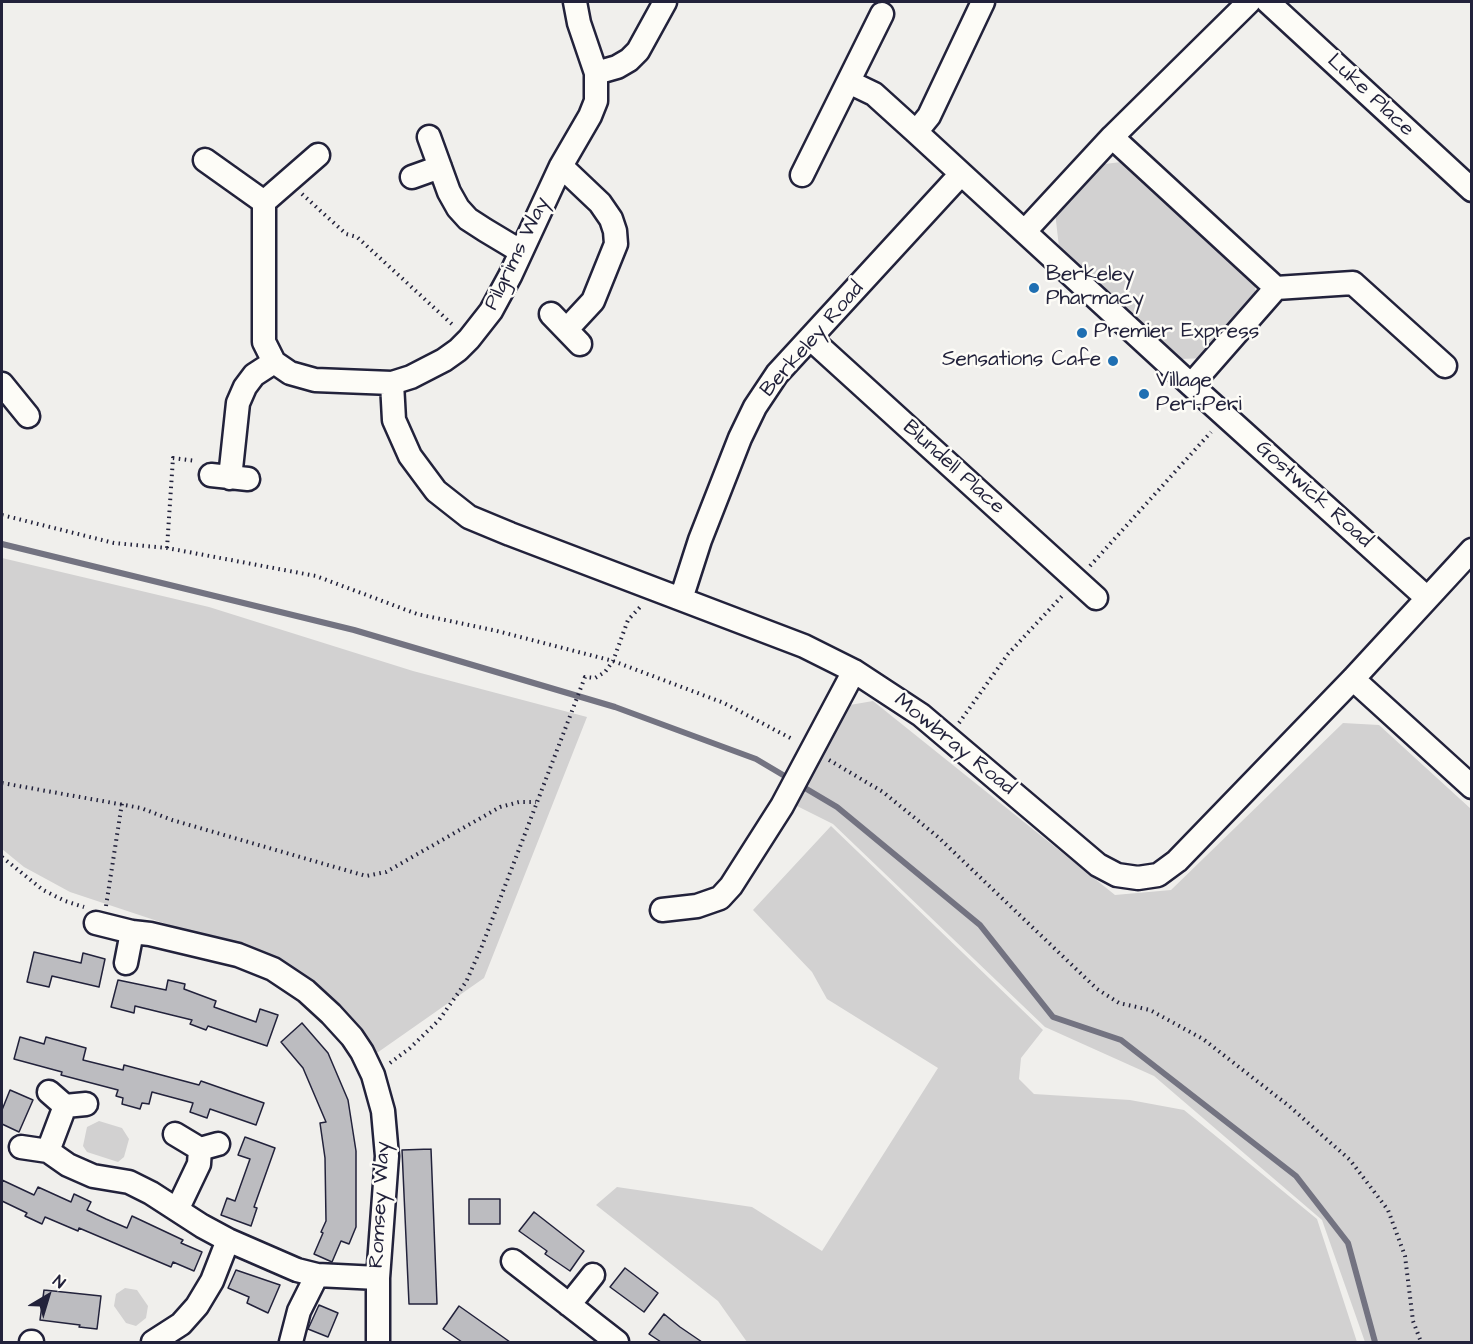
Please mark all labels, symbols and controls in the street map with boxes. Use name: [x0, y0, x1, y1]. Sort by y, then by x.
street label: Luke Place: [1321, 49, 1419, 143]
street label: Pilgrims Way: [480, 193, 556, 315]
place label: Berkeley Pharmacy: [1046, 263, 1144, 313]
street label: Berkeley Road: [756, 277, 870, 403]
marker: Berkeley Pharmacy: [1027, 281, 1041, 295]
place label: Premier Express: [1094, 320, 1259, 346]
marker: Premier Express: [1075, 326, 1089, 340]
place label: Sensations Cafe: [942, 348, 1101, 374]
marker: Sensations Cafe: [1106, 354, 1120, 368]
place label: Village Peri-Peri: [1156, 369, 1242, 419]
marker: Village Peri-Peri: [1137, 387, 1151, 401]
street label: Blundell Place: [897, 416, 1009, 520]
street label: Gostwick Road: [1249, 436, 1377, 554]
street label: Mowbray Road: [888, 689, 1020, 801]
street label: Romsey Way: [365, 1141, 397, 1269]
north arrow: [18, 1266, 78, 1326]
text: N: [48, 1270, 70, 1294]

